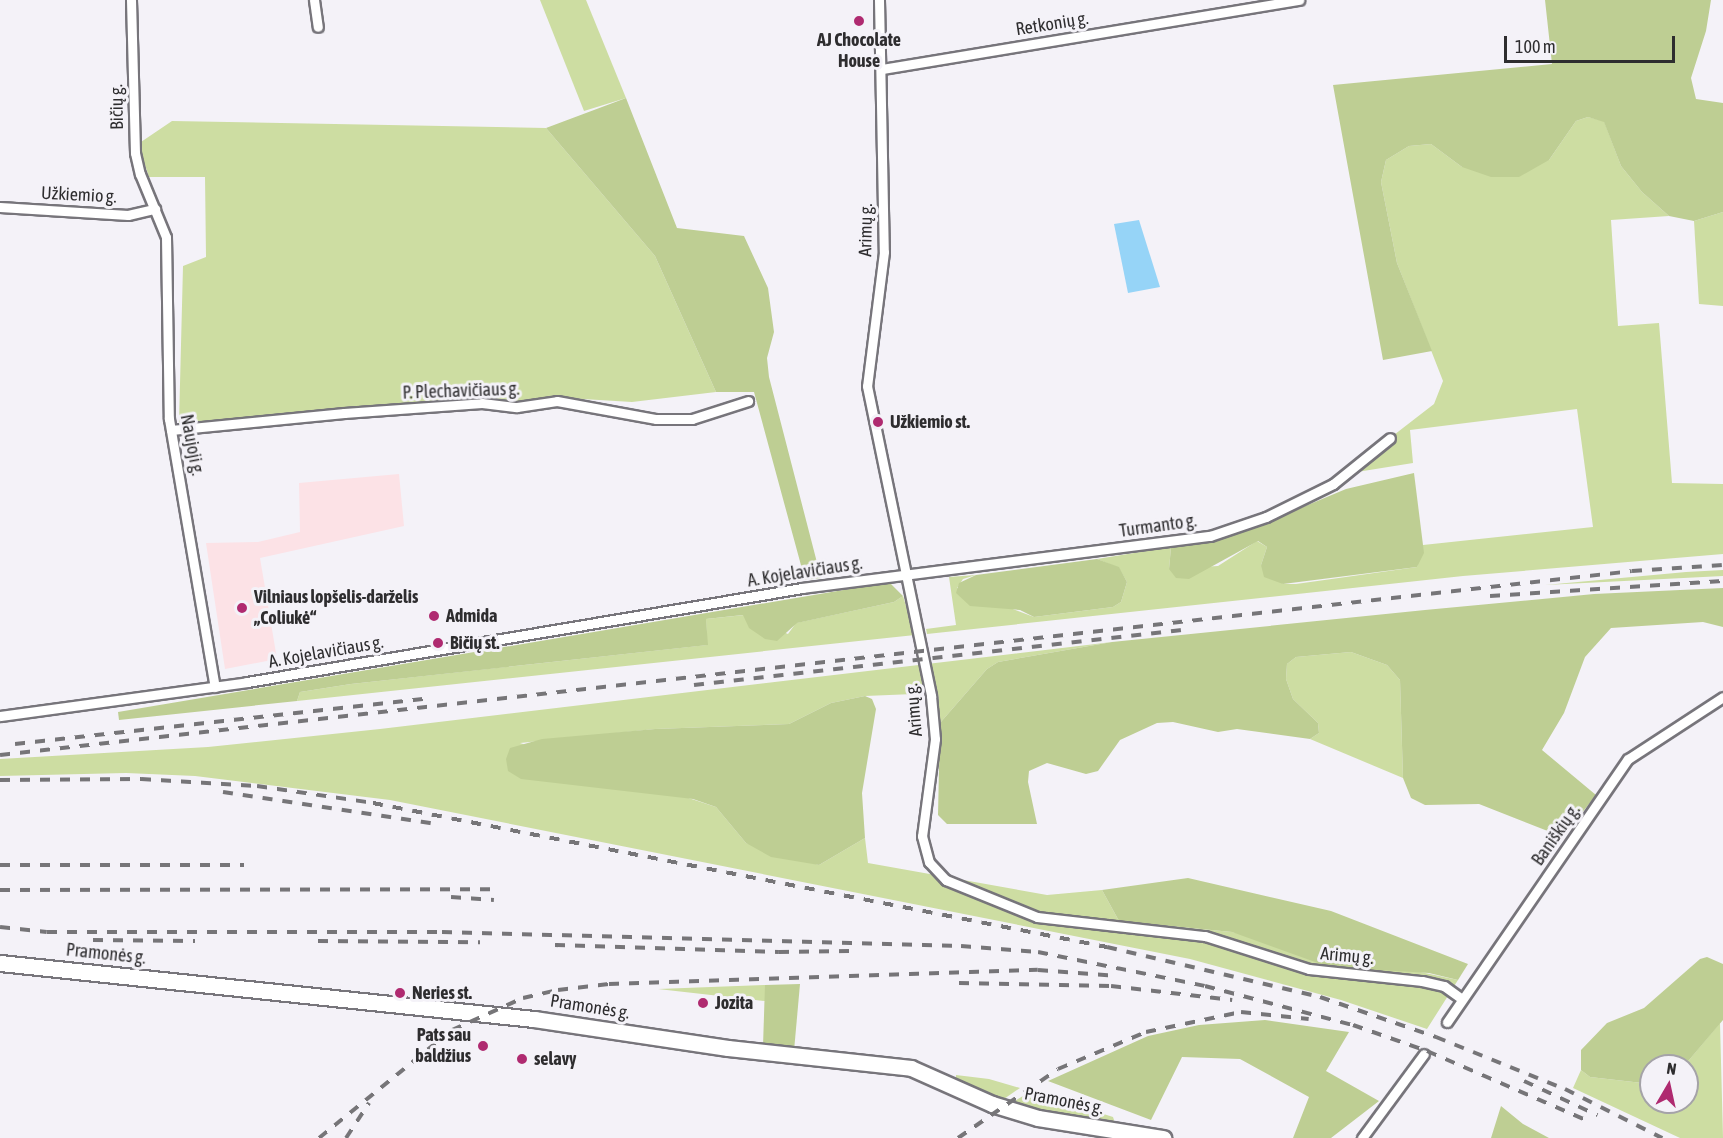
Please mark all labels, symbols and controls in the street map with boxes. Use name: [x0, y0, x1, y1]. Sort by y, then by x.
street label: Retkonių g.: [1014, 8, 1090, 40]
marker: AJ Chocolate House: [852, 14, 866, 28]
scale bar: [1507, 24, 1678, 62]
place label: AJ Chocolate House: [817, 30, 901, 72]
text: 100 m: [1515, 36, 1556, 57]
street label: Bičių g.: [106, 84, 128, 130]
street label: Užkiemio g.: [41, 182, 117, 208]
street label: Arimų g.: [855, 203, 877, 257]
street label: P. Plechavičiaus g.: [402, 378, 520, 404]
place label: Užkiemio st.: [890, 411, 970, 433]
street label: Naujoji g.: [175, 413, 209, 477]
marker: Užkiemio st.: [871, 415, 885, 429]
street label: Turmanto g.: [1118, 510, 1198, 542]
street label: A. Kojelavičiaus g.: [746, 552, 864, 592]
place label: Vilniaus lopšelis-darželis „Coliukė“: [254, 587, 418, 630]
marker: Vilniaus lopšelis-darželis „Coliukė“: [235, 601, 249, 615]
place label: Admida: [446, 605, 497, 627]
marker: Admida: [427, 609, 441, 623]
street label: A. Kojelavičiaus g.: [267, 631, 385, 673]
place label: Bičių st.: [450, 632, 499, 654]
marker: Bičių st.: [431, 636, 445, 650]
street label: Arimų g.: [901, 682, 927, 738]
street label: Baniškių g.: [1527, 800, 1585, 870]
street label: Pramonės g.: [65, 939, 147, 969]
street label: Arimų g.: [1319, 943, 1375, 969]
place label: Neries st.: [412, 982, 472, 1004]
marker: Neries st.: [393, 986, 407, 1000]
street label: Pramonės g.: [549, 990, 631, 1024]
place label: Jozita: [715, 992, 753, 1014]
marker: Jozita: [696, 996, 710, 1010]
place label: Pats sau baldžius: [415, 1025, 471, 1068]
marker: Pats sau baldžius: [476, 1039, 490, 1053]
place label: selavy: [534, 1048, 576, 1070]
marker: selavy: [515, 1052, 529, 1066]
north arrow: [1639, 1054, 1699, 1114]
text: N: [1665, 1059, 1678, 1078]
street label: Pramonės g.: [1023, 1083, 1105, 1119]

